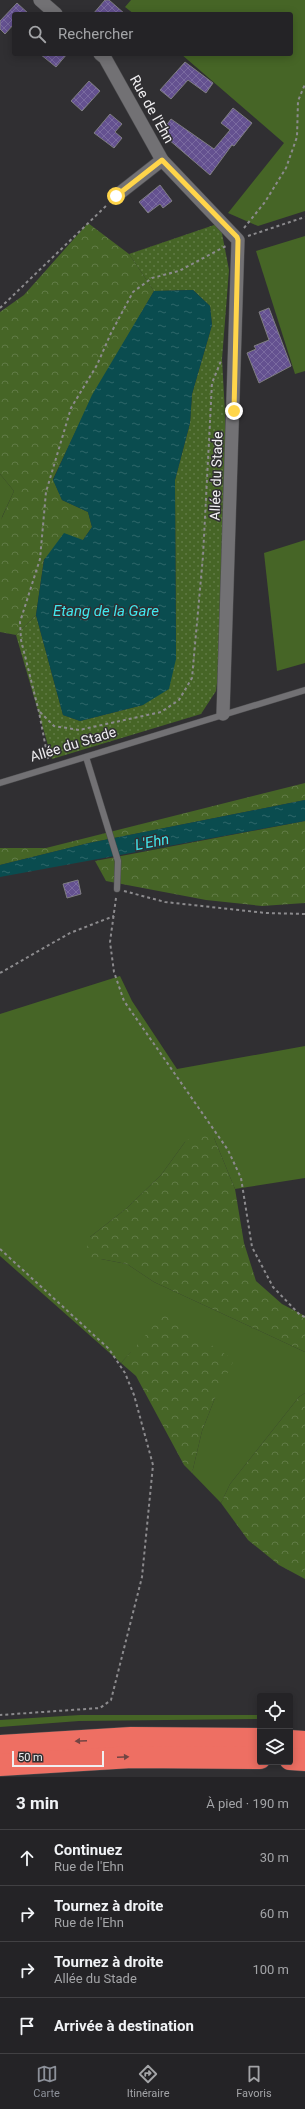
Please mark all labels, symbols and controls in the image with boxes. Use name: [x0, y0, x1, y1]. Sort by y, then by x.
search box: [12, 12, 293, 56]
icon: search: [26, 23, 48, 45]
text: Rechercher: [58, 25, 133, 43]
street label: Rue de l'Ehn: [127, 72, 177, 146]
route start: [107, 187, 125, 205]
route end: [225, 402, 243, 420]
street label: Allée du Stade: [206, 431, 226, 521]
water label: Etang de la Gare: [53, 602, 159, 620]
street label: Allée du Stade: [28, 723, 118, 765]
water label: L'Ehn: [133, 830, 171, 854]
map controls: [257, 1693, 293, 1765]
button: locate: [257, 1693, 293, 1729]
button: layers: [257, 1729, 293, 1765]
one-way arrow: [75, 1737, 87, 1744]
scale bar: [12, 1749, 104, 1768]
text: 50 m: [18, 1751, 43, 1764]
one-way arrow: [117, 1754, 130, 1760]
text: 3 min: [16, 1793, 59, 1813]
text: À pied · 190 m: [206, 1796, 289, 1811]
text: Continuez: [54, 1841, 122, 1859]
icon: ahead: [16, 1847, 38, 1869]
text: 30 m: [260, 1850, 289, 1865]
text: Rue de l'Ehn: [54, 1859, 124, 1874]
text: Tournez à droite: [54, 1897, 163, 1915]
icon: right: [16, 1903, 38, 1925]
text: 60 m: [260, 1906, 289, 1921]
text: Rue de l'Ehn: [54, 1915, 124, 1930]
text: Tournez à droite: [54, 1953, 163, 1971]
icon: right: [16, 1959, 38, 1981]
text: 100 m: [252, 1962, 289, 1977]
text: Allée du Stade: [54, 1971, 137, 1986]
icon: arrive: [16, 2015, 38, 2037]
text: Arrivée à destination: [54, 2017, 194, 2035]
tab: Carte: [33, 2063, 60, 2100]
tab: Itinéraire: [127, 2063, 169, 2100]
tab: Favoris: [236, 2063, 272, 2100]

